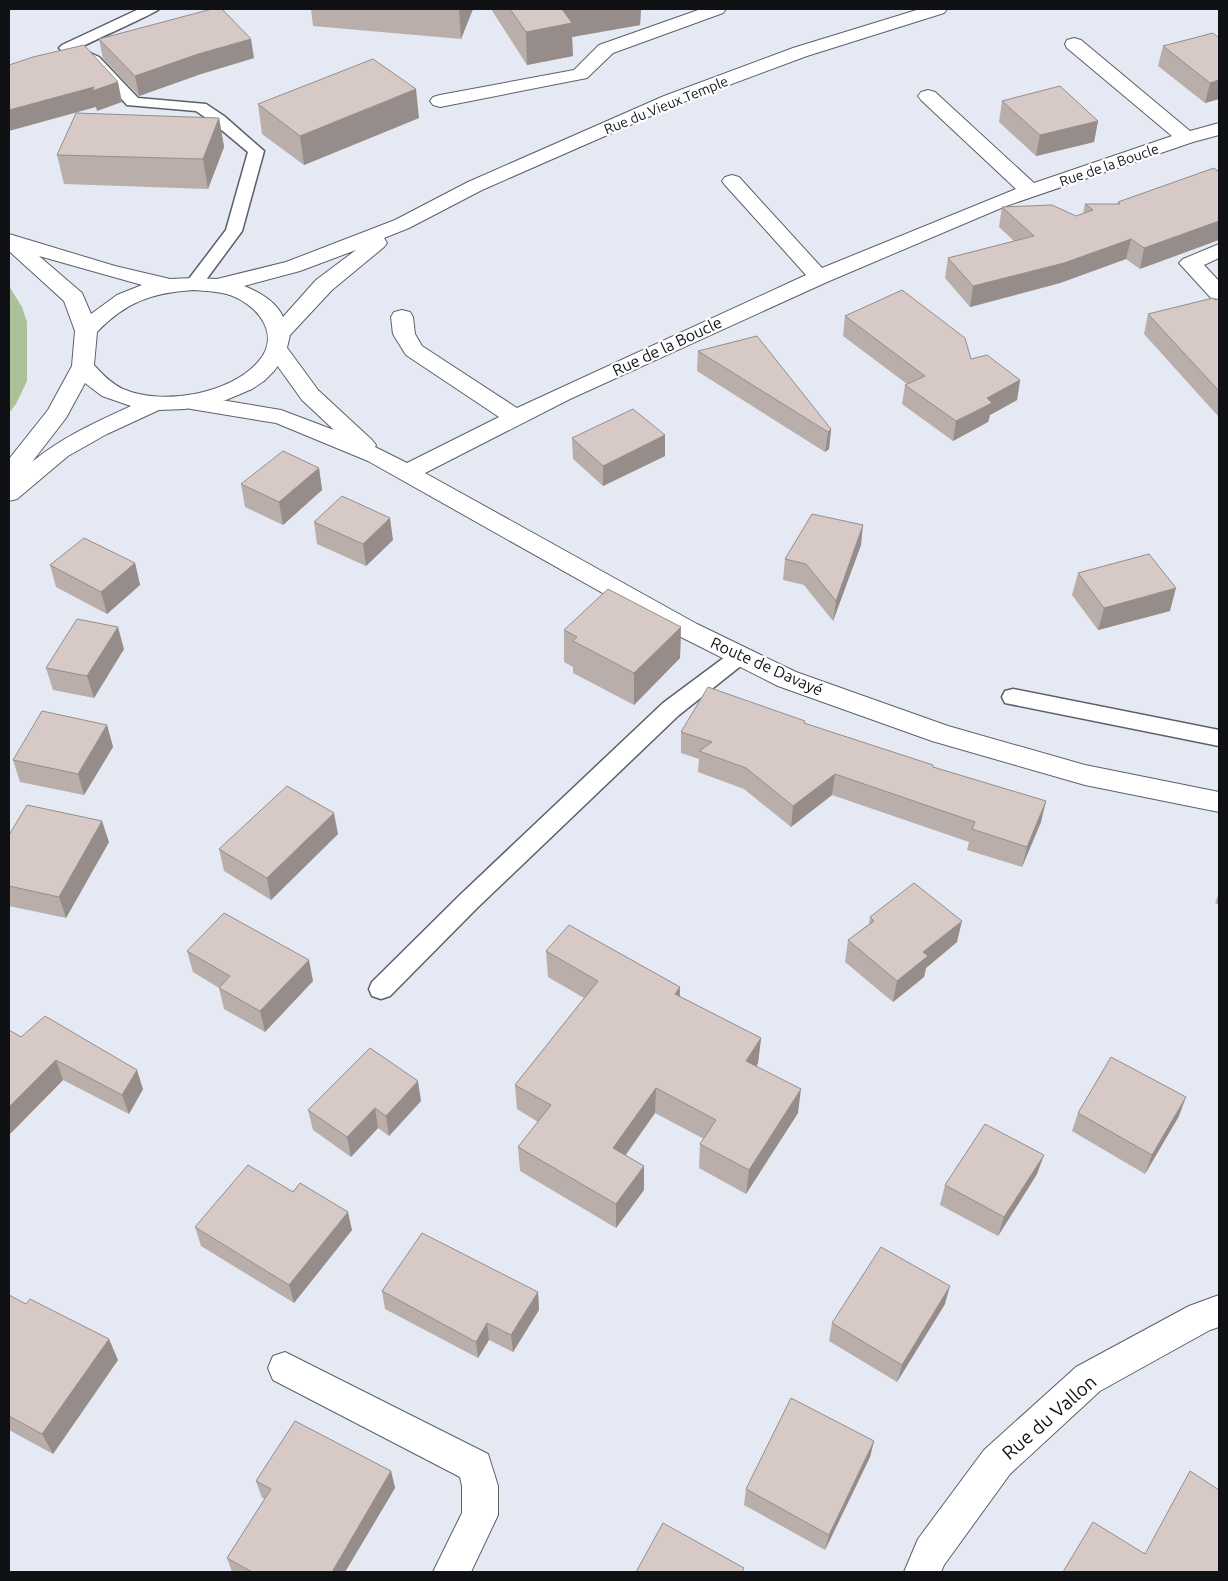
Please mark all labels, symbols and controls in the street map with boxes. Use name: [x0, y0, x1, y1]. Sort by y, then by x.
street label: Rue du Vieux Temple: [602, 73, 730, 137]
street label: Rue de la Boucle: [1057, 141, 1161, 189]
street label: Rue de la Boucle: [609, 313, 725, 379]
street label: Route de Davayé: [708, 633, 826, 699]
street label: Rue du Vallon: [998, 1370, 1100, 1464]

